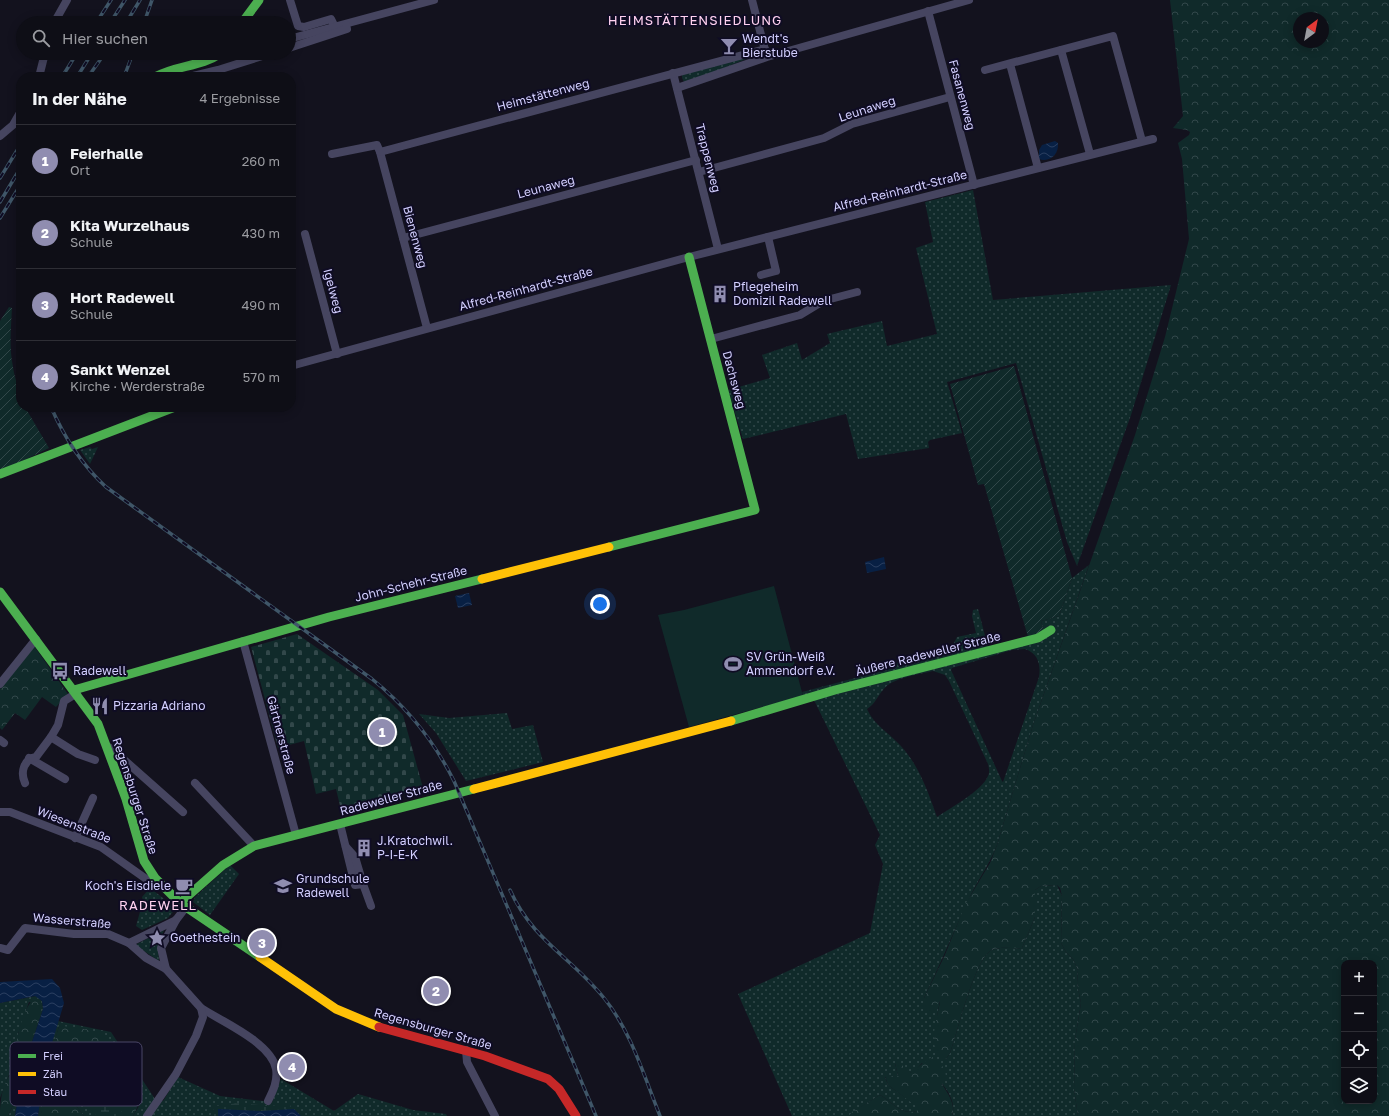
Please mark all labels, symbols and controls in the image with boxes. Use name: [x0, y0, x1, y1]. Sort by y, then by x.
district label: HEIMSTÄTTENSIEDLUNG: [608, 12, 782, 28]
north arrow: [1293, 12, 1329, 48]
search box: [16, 16, 296, 60]
icon: search: [30, 27, 52, 49]
text: Hier suchen: [62, 29, 148, 47]
place label: Wendt's Bierstube: [742, 31, 798, 60]
bar icon: Wendt's Bierstube: [719, 36, 739, 56]
street label: Fasanenweg: [946, 58, 979, 132]
street label: Heimstättenweg: [495, 75, 591, 114]
text: In der Nähe: [32, 88, 127, 109]
text: 4 Ergebnisse: [200, 90, 280, 106]
street label: Leunaweg: [837, 92, 897, 125]
street label: Trappenweg: [693, 122, 724, 194]
text: Feierhalle: [70, 144, 143, 162]
text: 1: [42, 153, 48, 169]
text: 260 m: [242, 153, 280, 169]
text: Ort: [70, 162, 90, 178]
street label: Alfred-Reinhardt-Straße: [831, 167, 968, 214]
street label: Leunaweg: [515, 172, 576, 201]
street label: Bienenweg: [400, 204, 431, 270]
text: Kita Wurzelhaus: [70, 216, 190, 234]
text: 2: [41, 225, 49, 241]
text: 430 m: [242, 225, 280, 241]
text: Schule: [70, 234, 113, 250]
street label: Alfred-Reinhardt-Straße: [457, 263, 594, 314]
street label: Igelweg: [320, 267, 347, 315]
place label: Pflegeheim Domizil Radewell: [733, 279, 832, 308]
building icon: Pflegeheim Domizil Radewell: [710, 284, 730, 304]
text: Hort Radewell: [70, 288, 174, 306]
text: 3: [41, 297, 49, 313]
text: 490 m: [241, 297, 280, 313]
text: Schule: [70, 306, 113, 322]
street label: Dachsweg: [720, 349, 749, 411]
text: Sankt Wenzel: [70, 360, 170, 378]
text: 4: [41, 369, 49, 385]
text: 570 m: [243, 369, 280, 385]
text: Kirche · Werderstraße: [70, 378, 205, 394]
street label: John-Schehr-Straße: [353, 562, 469, 605]
your location: [590, 594, 610, 614]
street label: Äußere Radeweller Straße: [854, 628, 1002, 679]
place label: SV Grün-Weiß Ammendorf e.V.: [746, 649, 836, 678]
sports icon: SV Grün-Weiß Ammendorf e.V.: [723, 654, 743, 674]
bus stop icon: Radewell: [50, 661, 70, 681]
place label: Radewell: [73, 663, 126, 678]
street label: Gärtnerstraße: [264, 694, 299, 776]
restaurant icon: Pizzaria Adriano: [90, 696, 110, 716]
place label: Pizzaria Adriano: [113, 698, 205, 713]
pin: 1: [369, 717, 395, 747]
street label: Regensburger Straße: [110, 736, 161, 856]
street label: Radeweller Straße: [338, 777, 444, 818]
street label: Wiesenstraße: [35, 803, 114, 846]
place label: J.Kratochwil. P-I-E-K: [377, 833, 453, 862]
building icon: J.Kratochwil. P-I-E-K: [354, 838, 374, 858]
place label: Grundschule Radewell: [296, 871, 369, 900]
cafe icon: Koch's Eisdiele: [174, 876, 194, 896]
school or university icon: Grundschule Radewell: [273, 876, 293, 896]
place label: Koch's Eisdiele: [85, 878, 171, 893]
district label: RADEWELL: [119, 897, 197, 913]
street label: Wasserstraße: [32, 910, 112, 931]
place icon: Goethestein: [147, 928, 167, 948]
pin: 3: [249, 928, 275, 958]
place label: Goethestein: [170, 930, 240, 945]
map controls: [1341, 960, 1377, 1104]
button: +: [1341, 960, 1377, 996]
pin: 2: [423, 976, 449, 1006]
button: −: [1341, 996, 1377, 1032]
street label: Regensburger Straße: [373, 1005, 494, 1053]
button: locate: [1341, 1032, 1377, 1068]
legend: [10, 1042, 142, 1106]
text: Frei: [43, 1049, 63, 1062]
pin: 4: [279, 1052, 305, 1082]
text: Zäh: [43, 1067, 63, 1080]
button: layers: [1341, 1068, 1377, 1104]
text: Stau: [43, 1085, 67, 1098]

